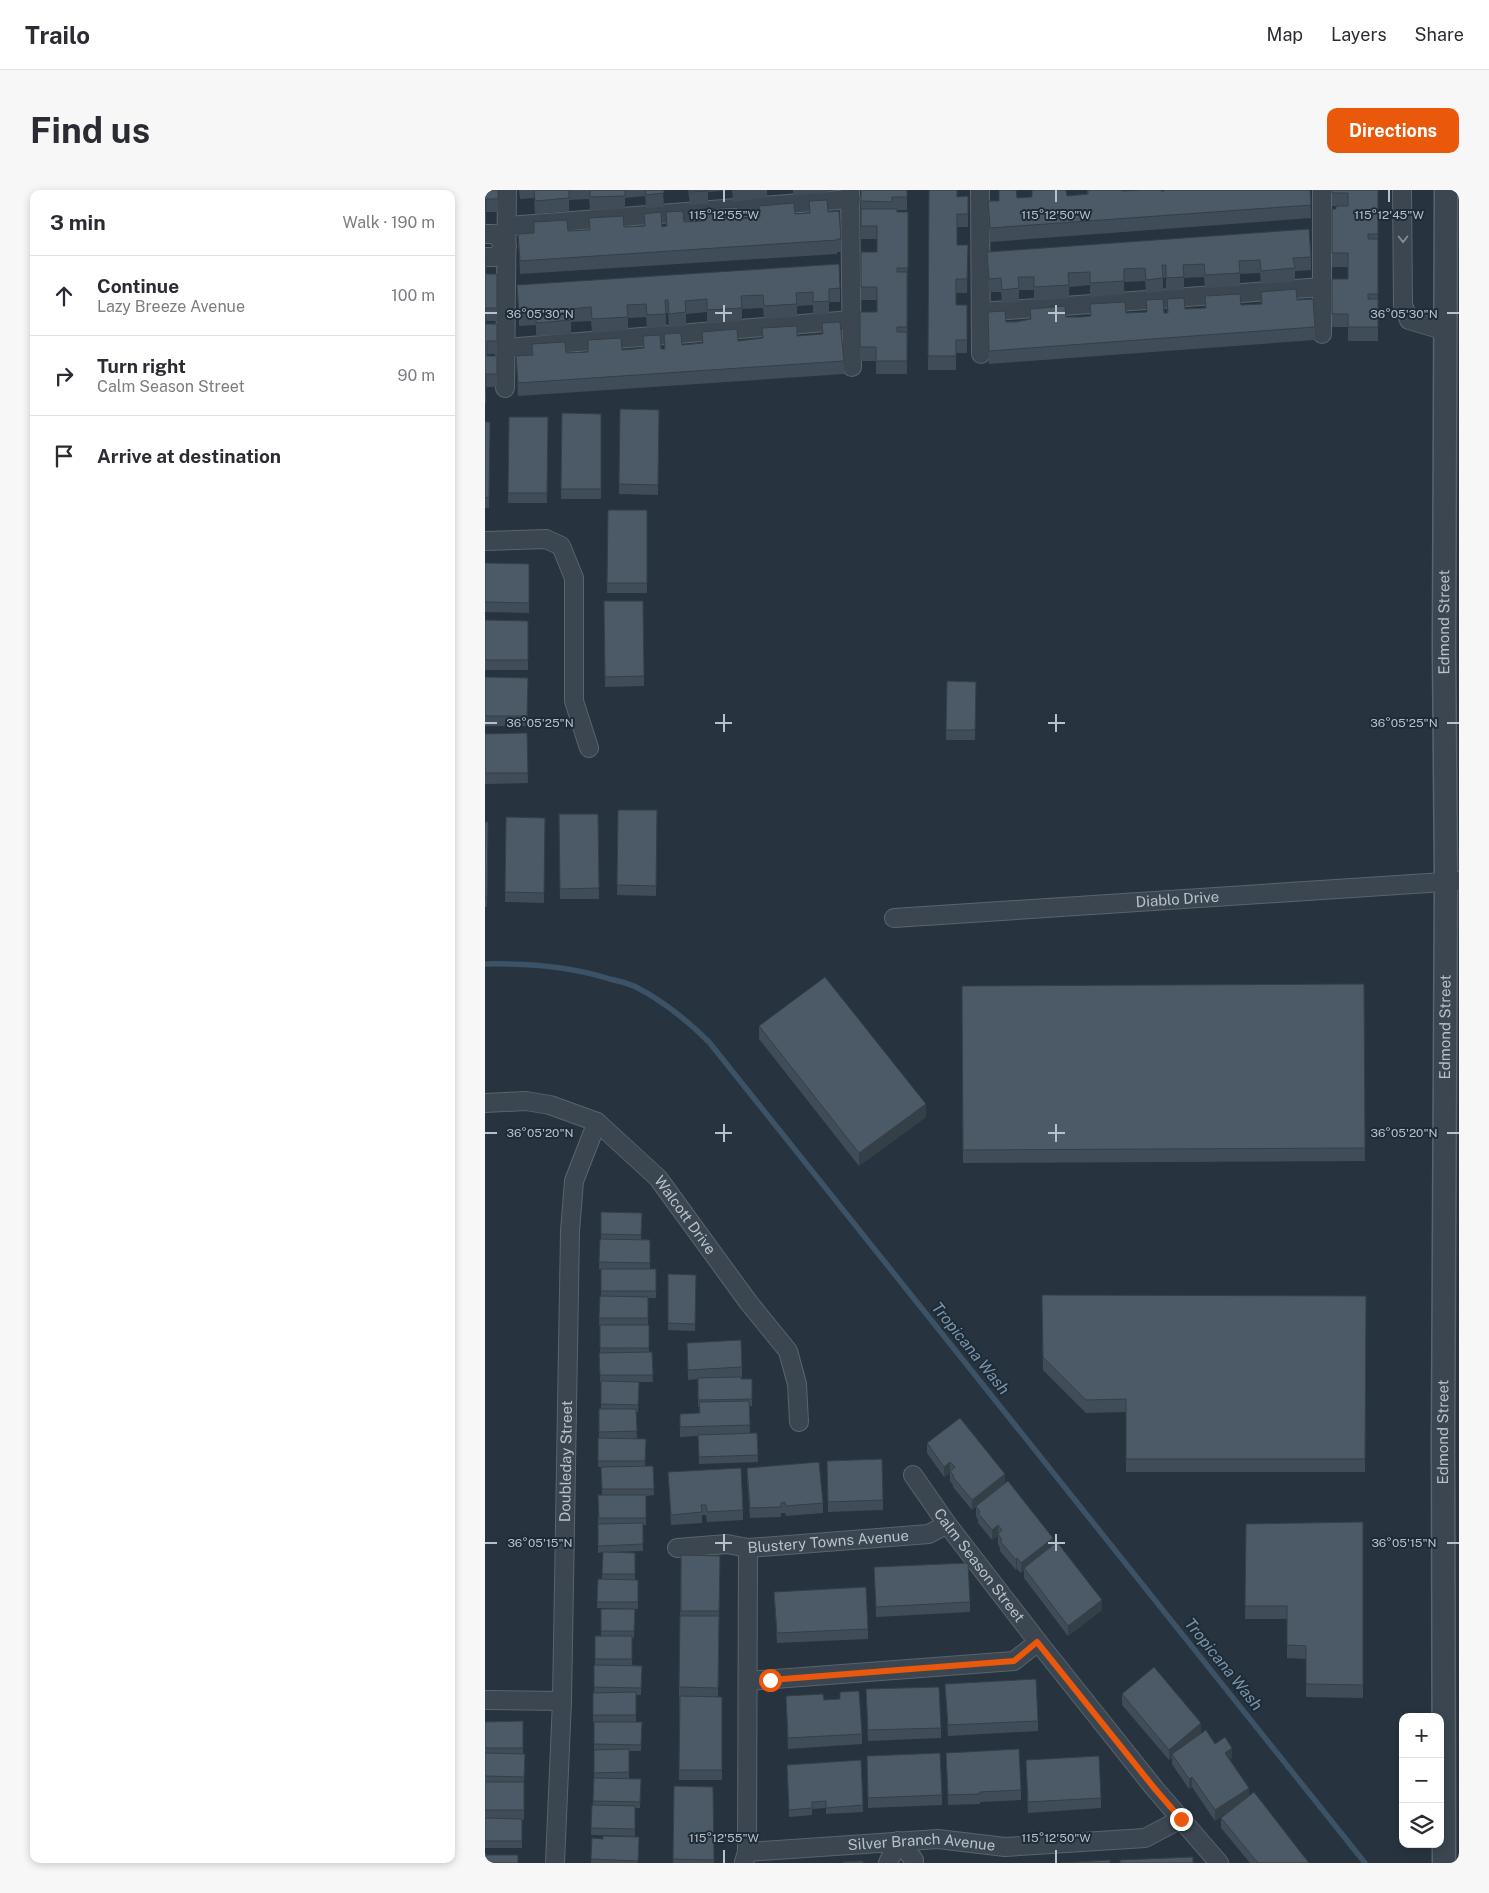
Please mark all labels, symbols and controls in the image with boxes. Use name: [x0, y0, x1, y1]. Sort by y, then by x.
text: Trailo: [25, 21, 90, 49]
text: Map: [1267, 24, 1303, 45]
text: Layers: [1331, 24, 1387, 45]
text: Share: [1415, 24, 1464, 45]
button: Directions: [1327, 108, 1459, 153]
text: Find us: [30, 110, 150, 151]
text: 115°12'55"W: [689, 208, 760, 222]
text: 115°12'50"W: [1021, 208, 1091, 222]
text: 115°12'45"W: [1354, 208, 1424, 222]
text: 3 min: [50, 210, 106, 235]
text: Walk · 190 m: [343, 213, 435, 232]
one-way arrow: [1398, 235, 1408, 243]
text: Continue: [97, 275, 179, 297]
icon: ahead: [50, 282, 78, 310]
text: 100 m: [391, 286, 435, 305]
text: Lazy Breeze Avenue: [97, 297, 245, 316]
text: 36°05'30"N: [506, 307, 574, 321]
text: 36°05'30"N: [1370, 307, 1438, 321]
text: Turn right: [97, 355, 186, 377]
icon: right: [50, 362, 78, 390]
text: 90 m: [398, 366, 435, 385]
text: Calm Season Street: [97, 377, 245, 396]
icon: arrive: [50, 442, 78, 470]
text: Arrive at destination: [97, 445, 281, 467]
street label: Edmond Street: [1435, 569, 1452, 675]
text: 36°05'25"N: [506, 716, 574, 730]
text: 36°05'25"N: [1370, 716, 1438, 730]
street label: Diablo Drive: [1135, 888, 1220, 910]
street label: Edmond Street: [1436, 974, 1453, 1079]
text: 36°05'20"N: [506, 1126, 574, 1140]
text: 36°05'20"N: [1370, 1126, 1438, 1140]
street label: Walcott Drive: [651, 1172, 720, 1257]
water label: Tropicana Wash: [928, 1298, 1014, 1398]
street label: Edmond Street: [1434, 1379, 1451, 1484]
street label: Doubleday Street: [556, 1400, 575, 1522]
street label: Calm Season Street: [931, 1505, 1029, 1625]
street label: Blustery Towns Avenue: [747, 1527, 909, 1556]
text: 36°05'15"N: [507, 1536, 573, 1550]
text: 36°05'15"N: [1371, 1536, 1437, 1550]
water label: Tropicana Wash: [1181, 1614, 1267, 1714]
route start: [759, 1669, 782, 1692]
map controls: [1399, 1713, 1444, 1848]
button: +: [1399, 1713, 1444, 1758]
button: −: [1399, 1758, 1444, 1803]
button: layers: [1399, 1803, 1444, 1848]
route end: [1170, 1808, 1193, 1831]
street label: Silver Branch Avenue: [847, 1830, 996, 1854]
text: 115°12'55"W: [689, 1831, 760, 1845]
text: 115°12'50"W: [1021, 1831, 1091, 1845]

